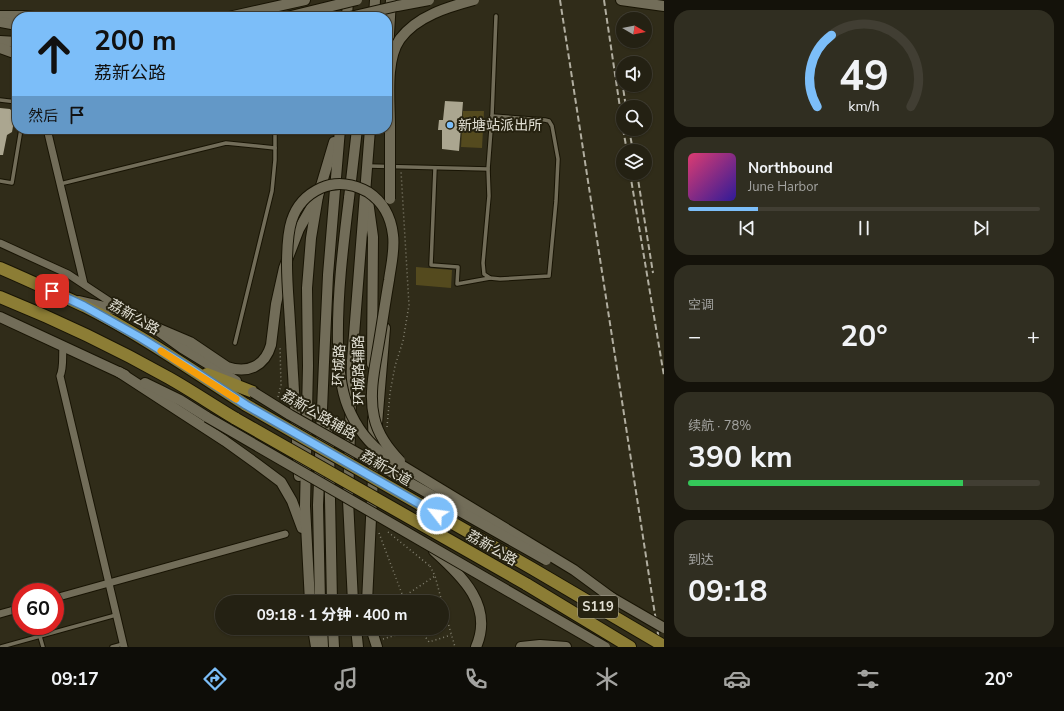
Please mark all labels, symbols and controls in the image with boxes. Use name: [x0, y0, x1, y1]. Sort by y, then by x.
north arrow: [616, 12, 652, 48]
map controls: [616, 12, 652, 180]
text: 200 m: [94, 22, 177, 60]
icon: ahead: [28, 28, 80, 80]
text: 49: [839, 48, 889, 105]
button: sound: [616, 56, 652, 92]
text: 荔新公路: [94, 61, 166, 85]
text: km/h: [848, 96, 880, 115]
button: search: [616, 100, 652, 136]
icon: arrive: [66, 104, 88, 126]
text: 然后: [28, 106, 58, 126]
place label: 新塘站派出所: [458, 116, 542, 135]
marker: 新塘站派出所: [445, 120, 455, 130]
button: layers: [616, 144, 652, 180]
text: Northbound: [748, 158, 833, 178]
text: June Harbor: [748, 178, 818, 196]
icon: previous: [736, 217, 758, 239]
icon: pause: [853, 217, 875, 239]
icon: next: [970, 217, 992, 239]
pin: [35, 274, 69, 308]
icon: arrive: [41, 280, 63, 302]
street label: 荔新公路: [105, 295, 163, 339]
text: 空调: [688, 296, 714, 314]
text: 20°: [840, 316, 888, 357]
text: −: [688, 322, 701, 352]
text: +: [1027, 322, 1040, 352]
street label: 环城路辅路: [349, 335, 369, 405]
street label: 环城路: [328, 344, 350, 386]
street label: 荔新公路辅路: [278, 386, 360, 444]
text: 续航 · 78%: [688, 417, 751, 435]
text: 390 km: [688, 437, 793, 478]
street label: 荔新大道: [357, 446, 415, 490]
position arrow: [416, 493, 458, 535]
street label: 荔新公路: [463, 526, 521, 570]
text: 到达: [688, 551, 714, 569]
text: 09:18: [688, 571, 767, 612]
speed limit sign: 60: [12, 583, 64, 635]
road number: S119: [578, 596, 618, 618]
text: 09:18 · 1 分钟 · 400 m: [257, 605, 407, 625]
icon: directions: [201, 665, 229, 693]
icon: music: [332, 665, 360, 693]
icon: phone: [462, 665, 490, 693]
icon: climate: [593, 665, 621, 693]
icon: car: [723, 665, 751, 693]
icon: filters: [854, 665, 882, 693]
text: 09:17: [51, 667, 99, 691]
text: 20°: [984, 667, 1013, 691]

